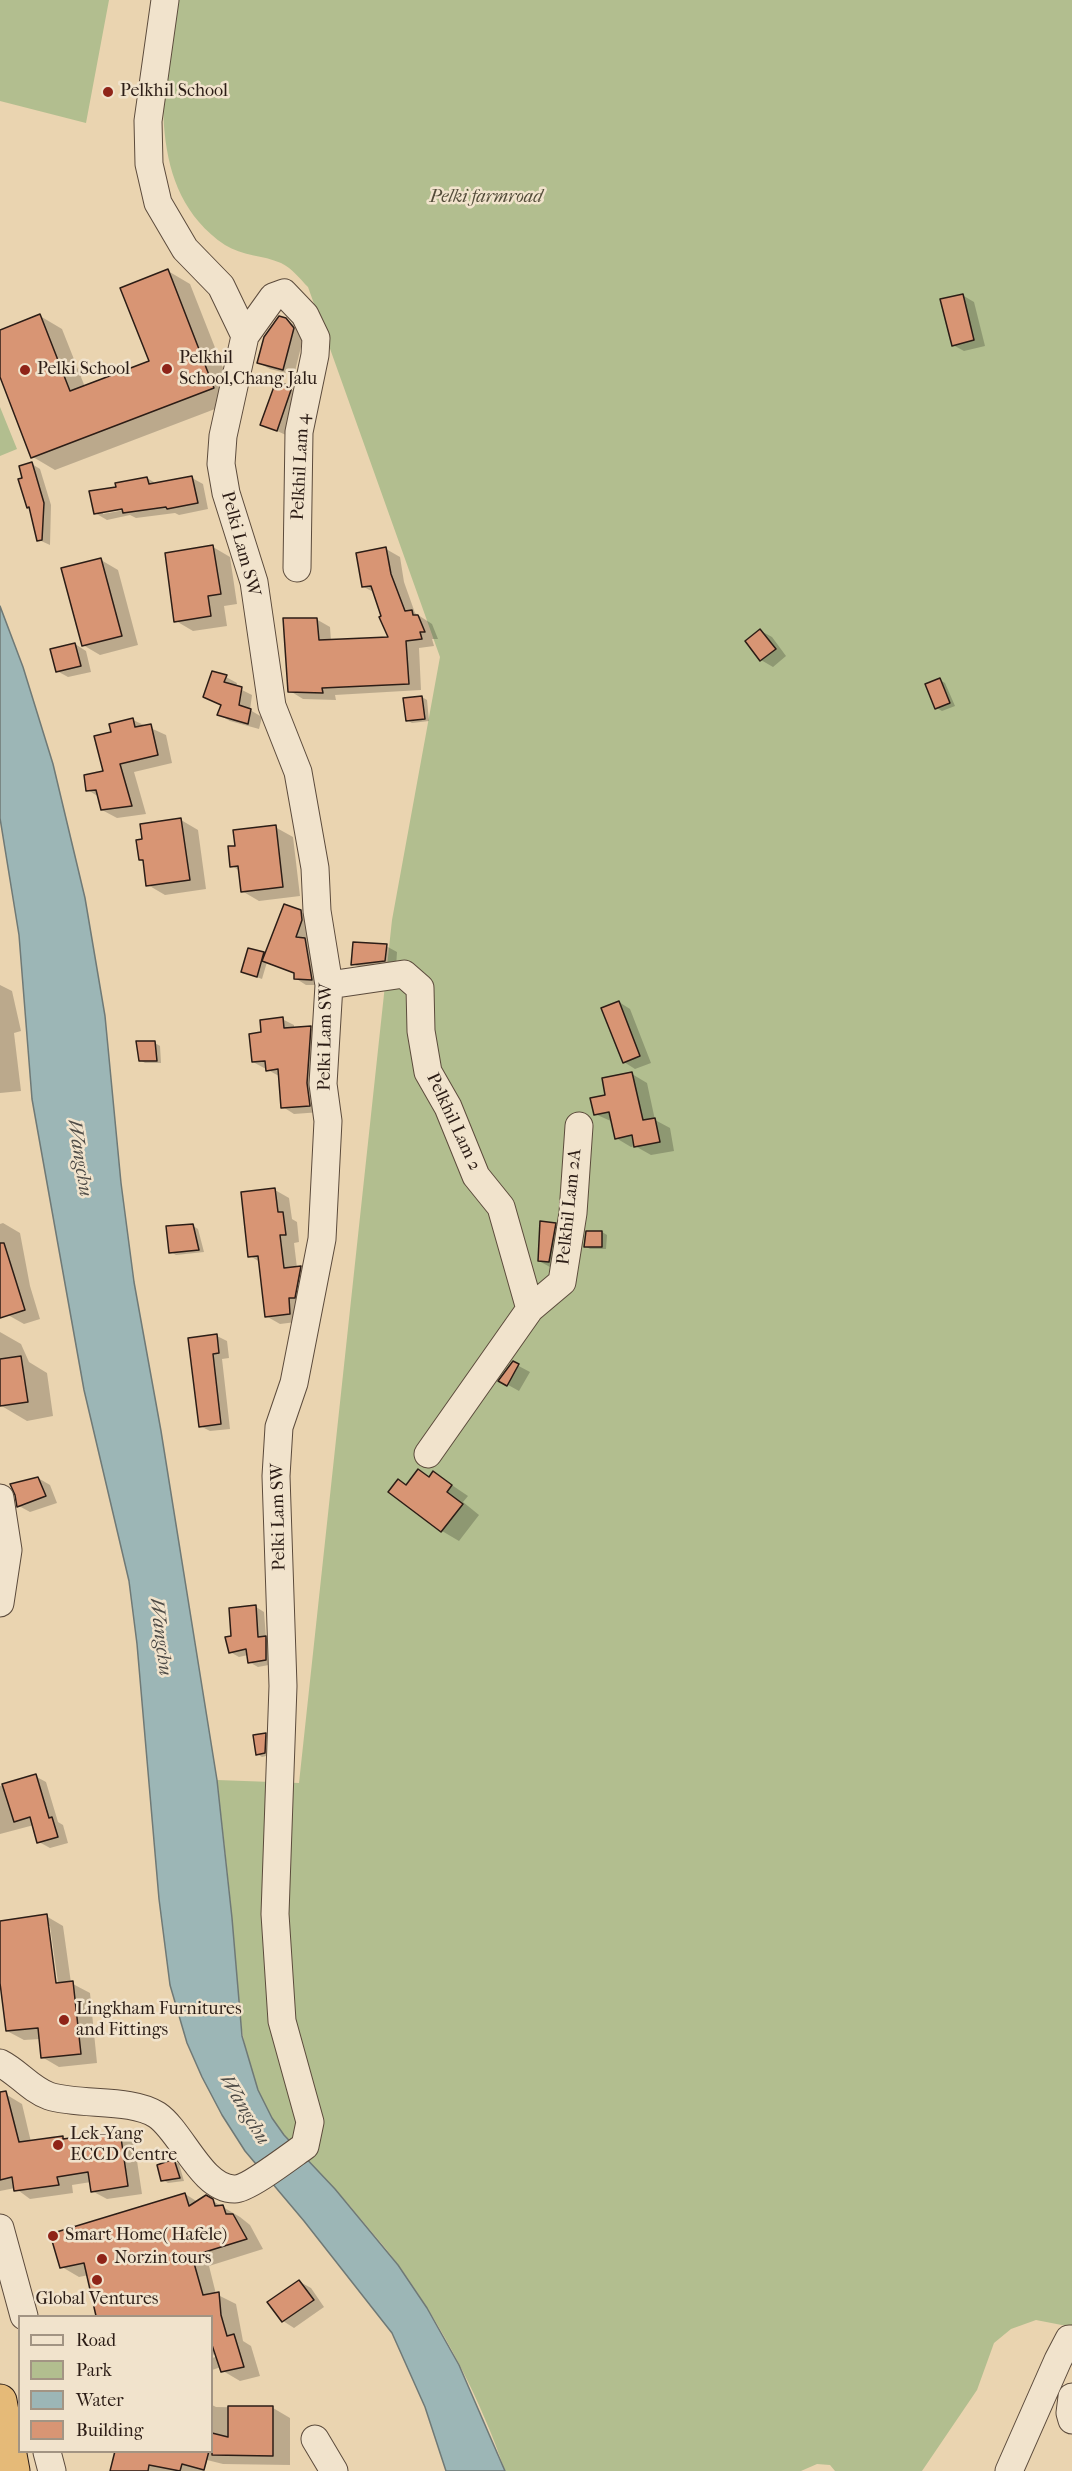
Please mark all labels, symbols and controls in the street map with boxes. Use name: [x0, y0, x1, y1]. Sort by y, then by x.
place label: Pelkhil School: [120, 81, 228, 103]
marker: Pelkhil School: [101, 85, 115, 99]
park label: Pelki farmroad: [430, 187, 542, 209]
place label: Pelkhil School,Chang Jalu: [179, 348, 317, 391]
place label: Pelki School: [37, 359, 130, 381]
marker: Pelkhil School,Chang Jalu: [160, 362, 174, 376]
marker: Pelki School: [18, 363, 32, 377]
street label: Pelkhil Lam 4: [287, 413, 315, 521]
street label: Pelki Lam SW: [216, 489, 264, 599]
street label: Pelki Lam SW: [314, 983, 338, 1091]
street label: Pelkhil Lam 2: [421, 1070, 485, 1174]
water label: Wangchu: [61, 1118, 97, 1198]
street label: Pelkhil Lam 2A: [553, 1148, 587, 1266]
street label: Pelki Lam SW: [267, 1463, 291, 1571]
water label: Wangchu: [143, 1597, 177, 1677]
place label: Lingkham Furnitures and Fittings: [76, 1999, 242, 2042]
marker: Lingkham Furnitures and Fittings: [57, 2013, 71, 2027]
water label: Wangchu: [214, 2070, 274, 2150]
place label: Lek-Yang ECCD Centre: [70, 2124, 177, 2166]
marker: Lek-Yang ECCD Centre: [51, 2138, 65, 2152]
place label: Smart Home( Hafele): [65, 2225, 227, 2247]
marker: Smart Home( Hafele): [46, 2229, 60, 2243]
place label: Norzin tours: [114, 2248, 211, 2270]
marker: Norzin tours: [95, 2252, 109, 2266]
marker: Global Ventures: [90, 2273, 104, 2287]
place label: Global Ventures: [36, 2289, 158, 2311]
legend: [18, 2315, 213, 2453]
text: Road: [76, 2330, 116, 2351]
text: Park: [76, 2360, 112, 2381]
text: Water: [76, 2390, 124, 2411]
text: Building: [76, 2420, 143, 2441]

